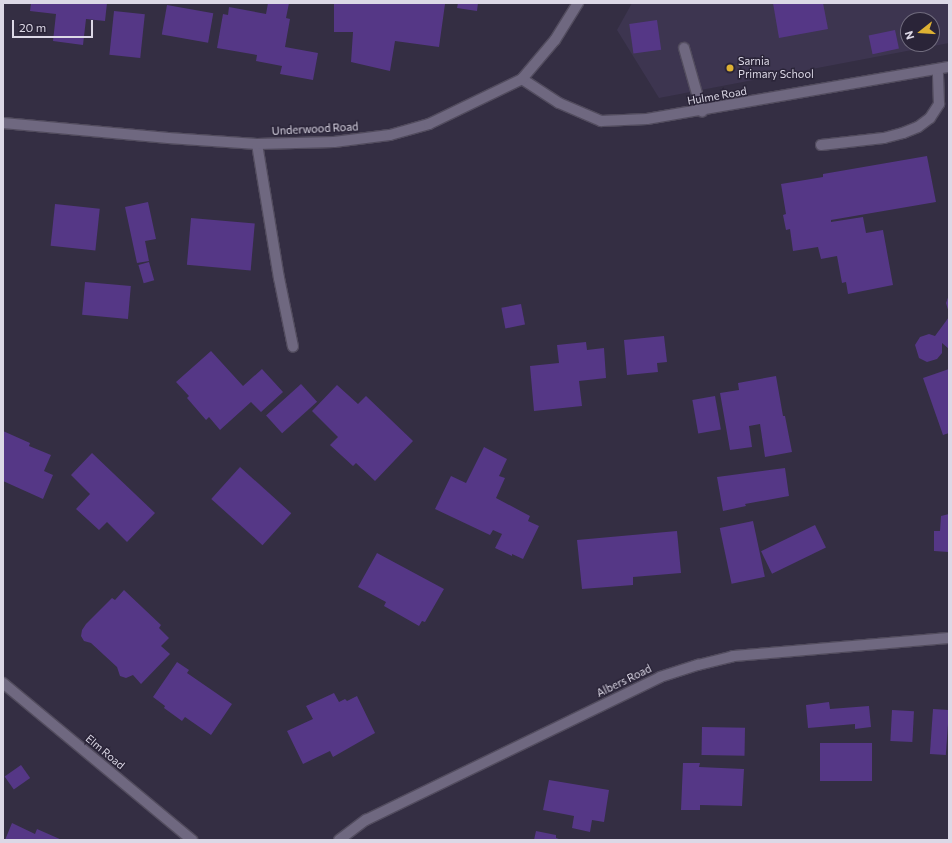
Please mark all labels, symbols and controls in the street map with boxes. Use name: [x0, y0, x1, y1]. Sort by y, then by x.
scale bar: [14, 12, 95, 38]
north arrow: [900, 12, 940, 52]
text: 20 m: [19, 20, 46, 34]
text: N: [902, 30, 916, 41]
place label: Sarnia Primary School: [738, 55, 814, 81]
marker: Sarnia Primary School: [725, 63, 735, 73]
street label: Hulme Road: [686, 84, 748, 108]
street label: Underwood Road: [271, 120, 359, 138]
street label: Albers Road: [594, 662, 654, 700]
street label: Elm Road: [83, 732, 127, 772]

